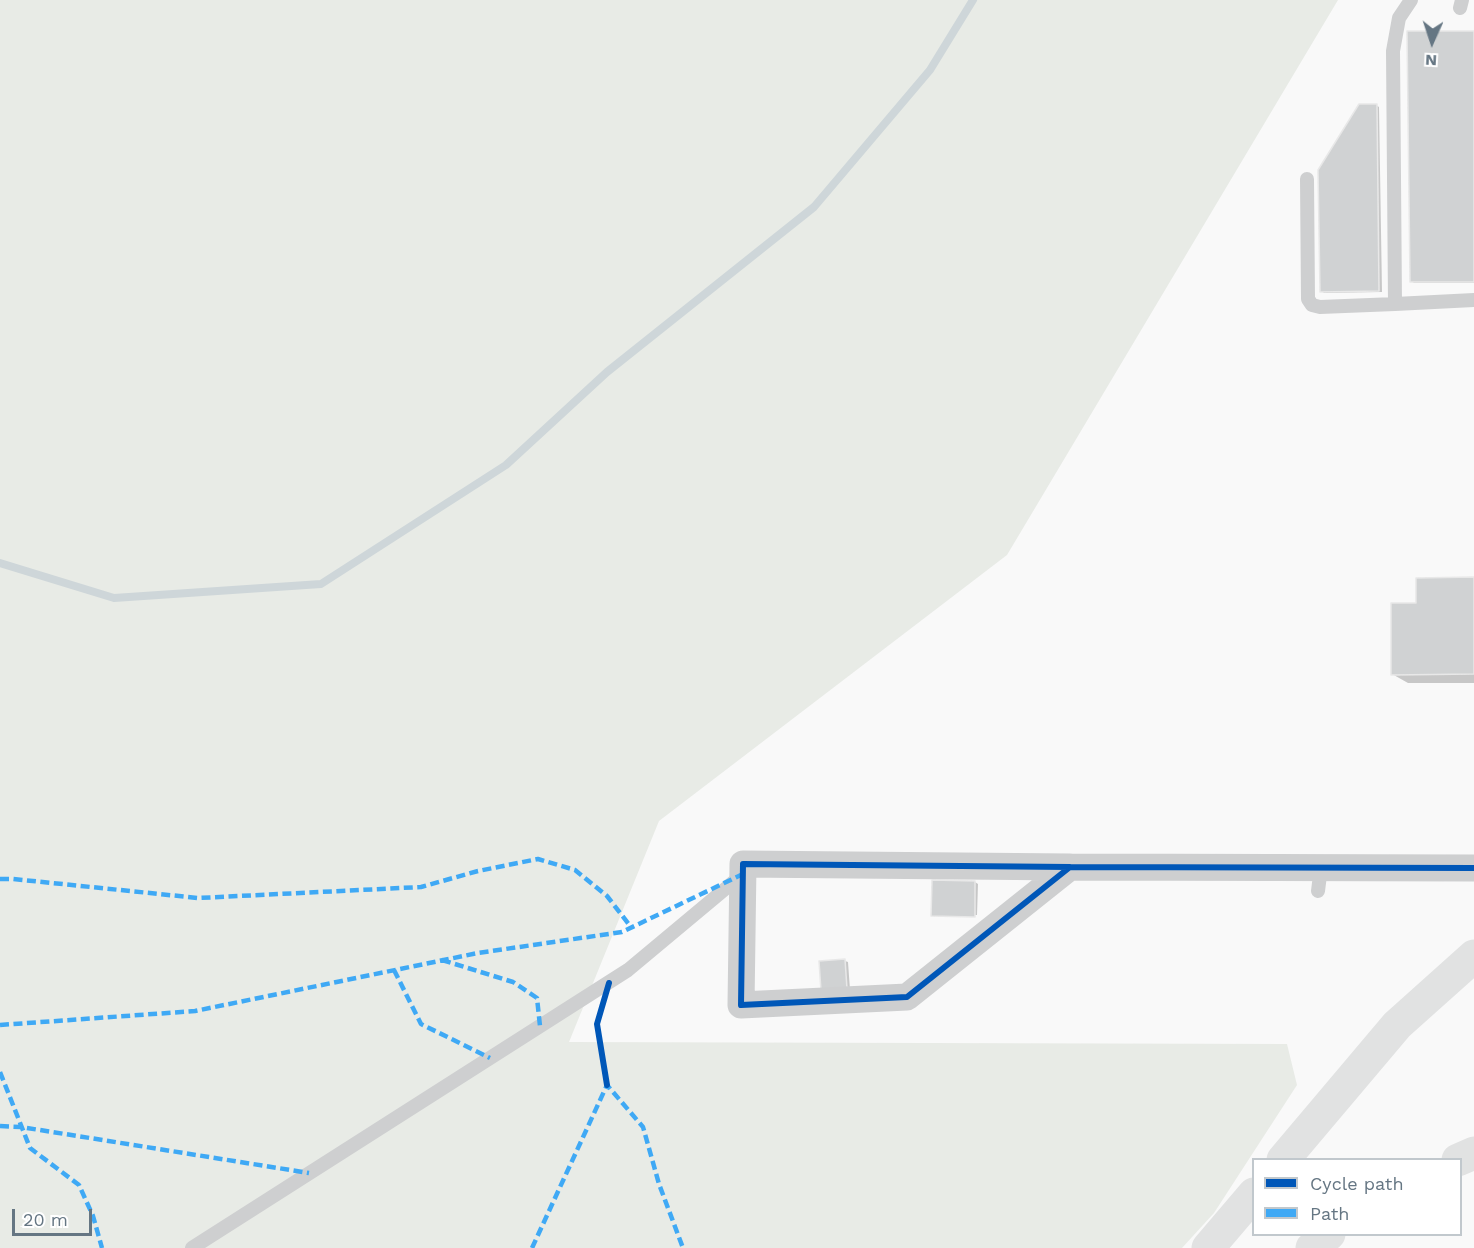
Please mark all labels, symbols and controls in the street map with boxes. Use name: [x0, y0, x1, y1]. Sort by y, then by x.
north arrow: [1402, 12, 1462, 72]
text: N: [1425, 51, 1437, 70]
legend: [1252, 1158, 1462, 1236]
text: Cycle path: [1310, 1173, 1404, 1194]
scale bar: [15, 1197, 94, 1235]
text: Path: [1310, 1203, 1350, 1224]
text: 20 m: [23, 1209, 68, 1230]

